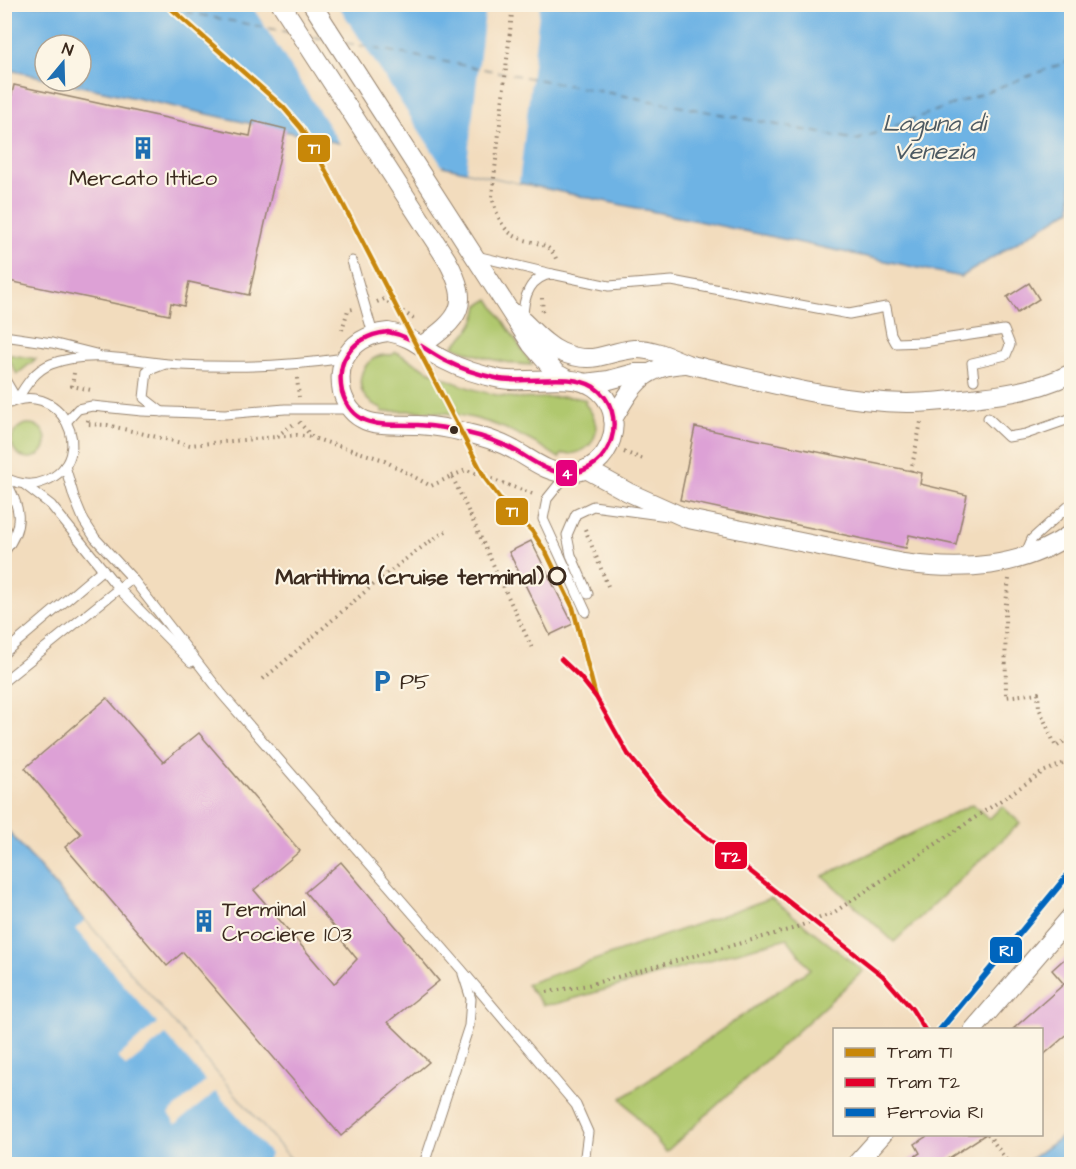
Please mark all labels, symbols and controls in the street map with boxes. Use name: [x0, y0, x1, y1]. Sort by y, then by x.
north arrow: [33, 33, 93, 93]
text: N: [59, 38, 76, 62]
water label: Laguna di Venezia: [882, 107, 989, 169]
line badge: T1: [297, 134, 331, 163]
building icon: Mercato Ittico: [130, 135, 156, 161]
text: T1: [307, 138, 321, 160]
place label: Mercato Ittico: [69, 163, 218, 194]
unlabelled marker: [448, 424, 460, 436]
line badge: 4: [555, 459, 578, 487]
text: 4: [562, 463, 573, 485]
line badge: T1: [495, 497, 529, 526]
text: T1: [505, 501, 519, 523]
place label: Marittima (cruise terminal): [275, 562, 544, 593]
marker: Marittima (cruise terminal): [548, 567, 566, 585]
place label: P5: [400, 667, 430, 698]
parking icon: P5: [369, 668, 395, 694]
line badge: T2: [714, 841, 748, 870]
text: T2: [720, 846, 741, 868]
place label: Terminal Crociere 103: [222, 894, 352, 950]
building icon: Terminal Crociere 103: [191, 908, 217, 934]
line badge: R1: [989, 936, 1023, 964]
text: R1: [999, 940, 1014, 962]
legend: [833, 1028, 1043, 1136]
text: Tram T1: [887, 1040, 952, 1065]
text: Tram T2: [887, 1070, 961, 1095]
text: Ferrovia R1: [887, 1100, 983, 1125]

